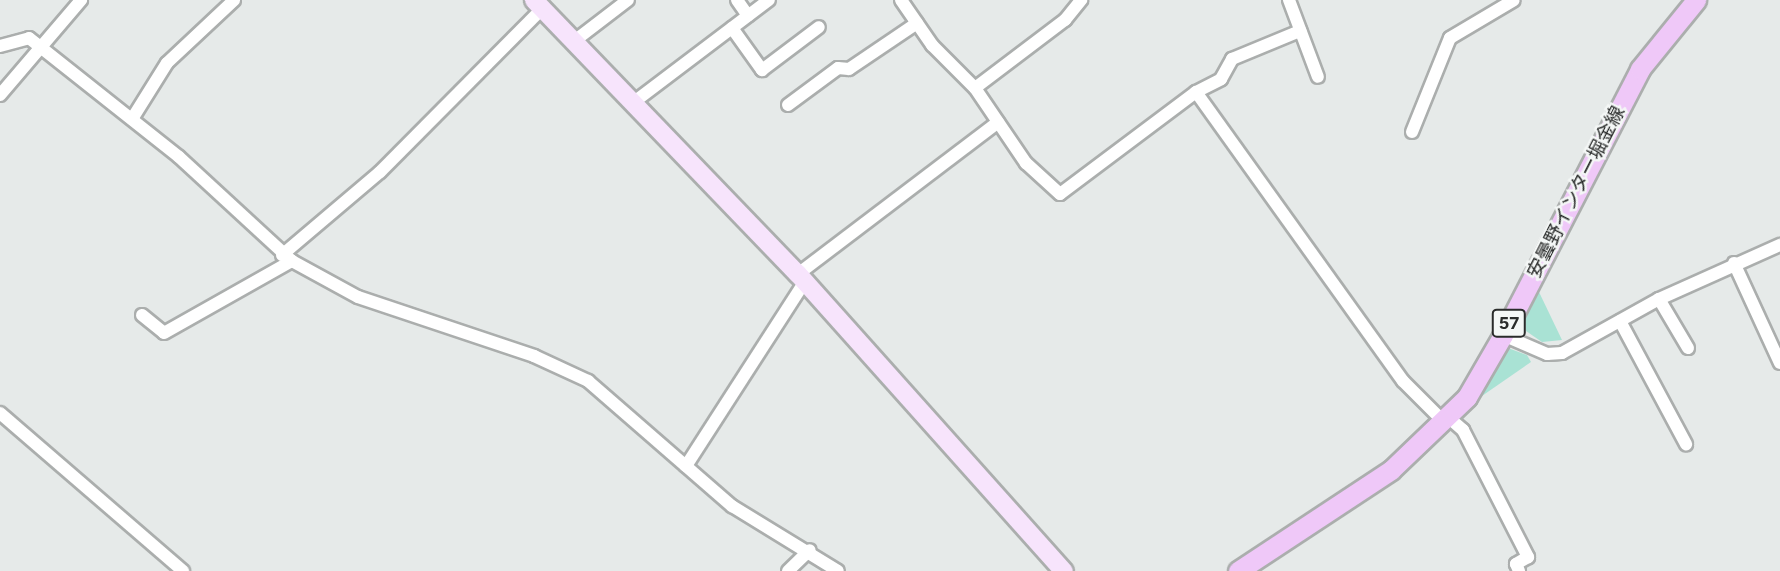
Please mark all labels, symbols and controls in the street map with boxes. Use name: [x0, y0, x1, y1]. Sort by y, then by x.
street label: 安曇野インター堀金線: [1523, 102, 1629, 282]
road number: 57: [1492, 309, 1526, 338]

